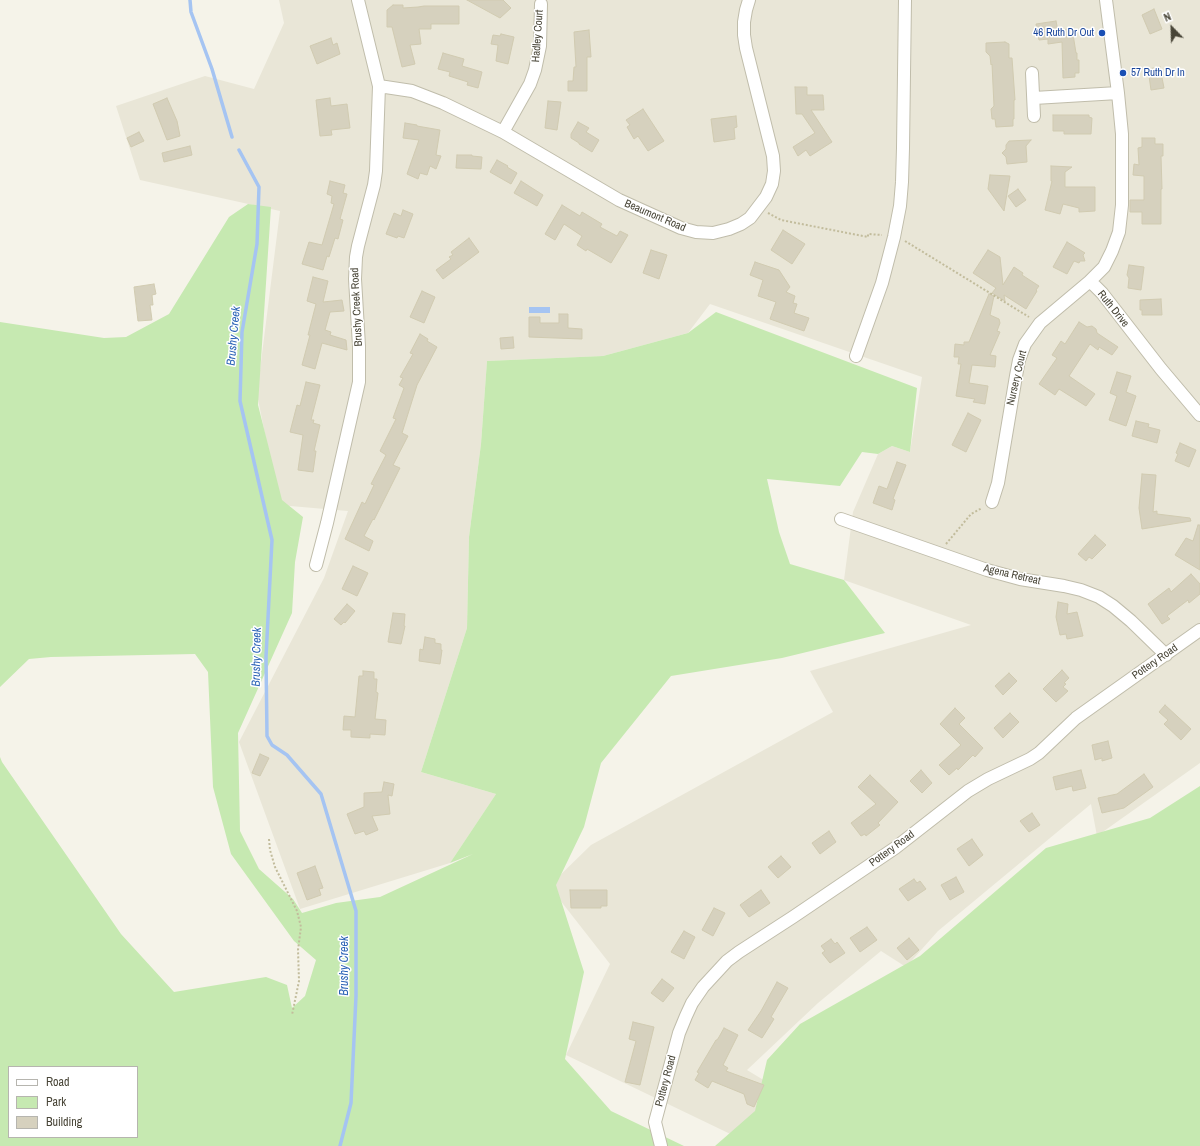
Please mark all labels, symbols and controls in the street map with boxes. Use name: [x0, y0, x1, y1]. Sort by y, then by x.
north arrow: [1152, 8, 1192, 48]
street label: Hadley Court: [530, 9, 546, 63]
text: N: [1162, 9, 1173, 25]
place label: 46 Ruth Dr Out: [1033, 26, 1094, 40]
marker: 46 Ruth Dr Out: [1097, 28, 1107, 38]
place label: 57 Ruth Dr In: [1131, 66, 1185, 80]
marker: 57 Ruth Dr In: [1118, 68, 1128, 78]
street label: Beaumont Road: [622, 197, 688, 235]
street label: Brushy Creek Road: [348, 267, 366, 347]
street label: Ruth Drive: [1094, 288, 1132, 330]
water label: Brushy Creek: [224, 306, 244, 366]
street label: Nursery Court: [1004, 349, 1030, 407]
street label: Agena Retreat: [982, 562, 1042, 588]
water label: Brushy Creek: [249, 627, 265, 687]
street label: Pottery Road: [1130, 641, 1180, 683]
street label: Pottery Road: [867, 828, 917, 870]
water label: Brushy Creek: [338, 936, 352, 996]
street label: Pottery Road: [653, 1054, 679, 1108]
legend: [8, 1066, 138, 1138]
text: Road: [46, 1074, 70, 1090]
text: Park: [46, 1094, 66, 1110]
text: Building: [46, 1114, 82, 1130]

